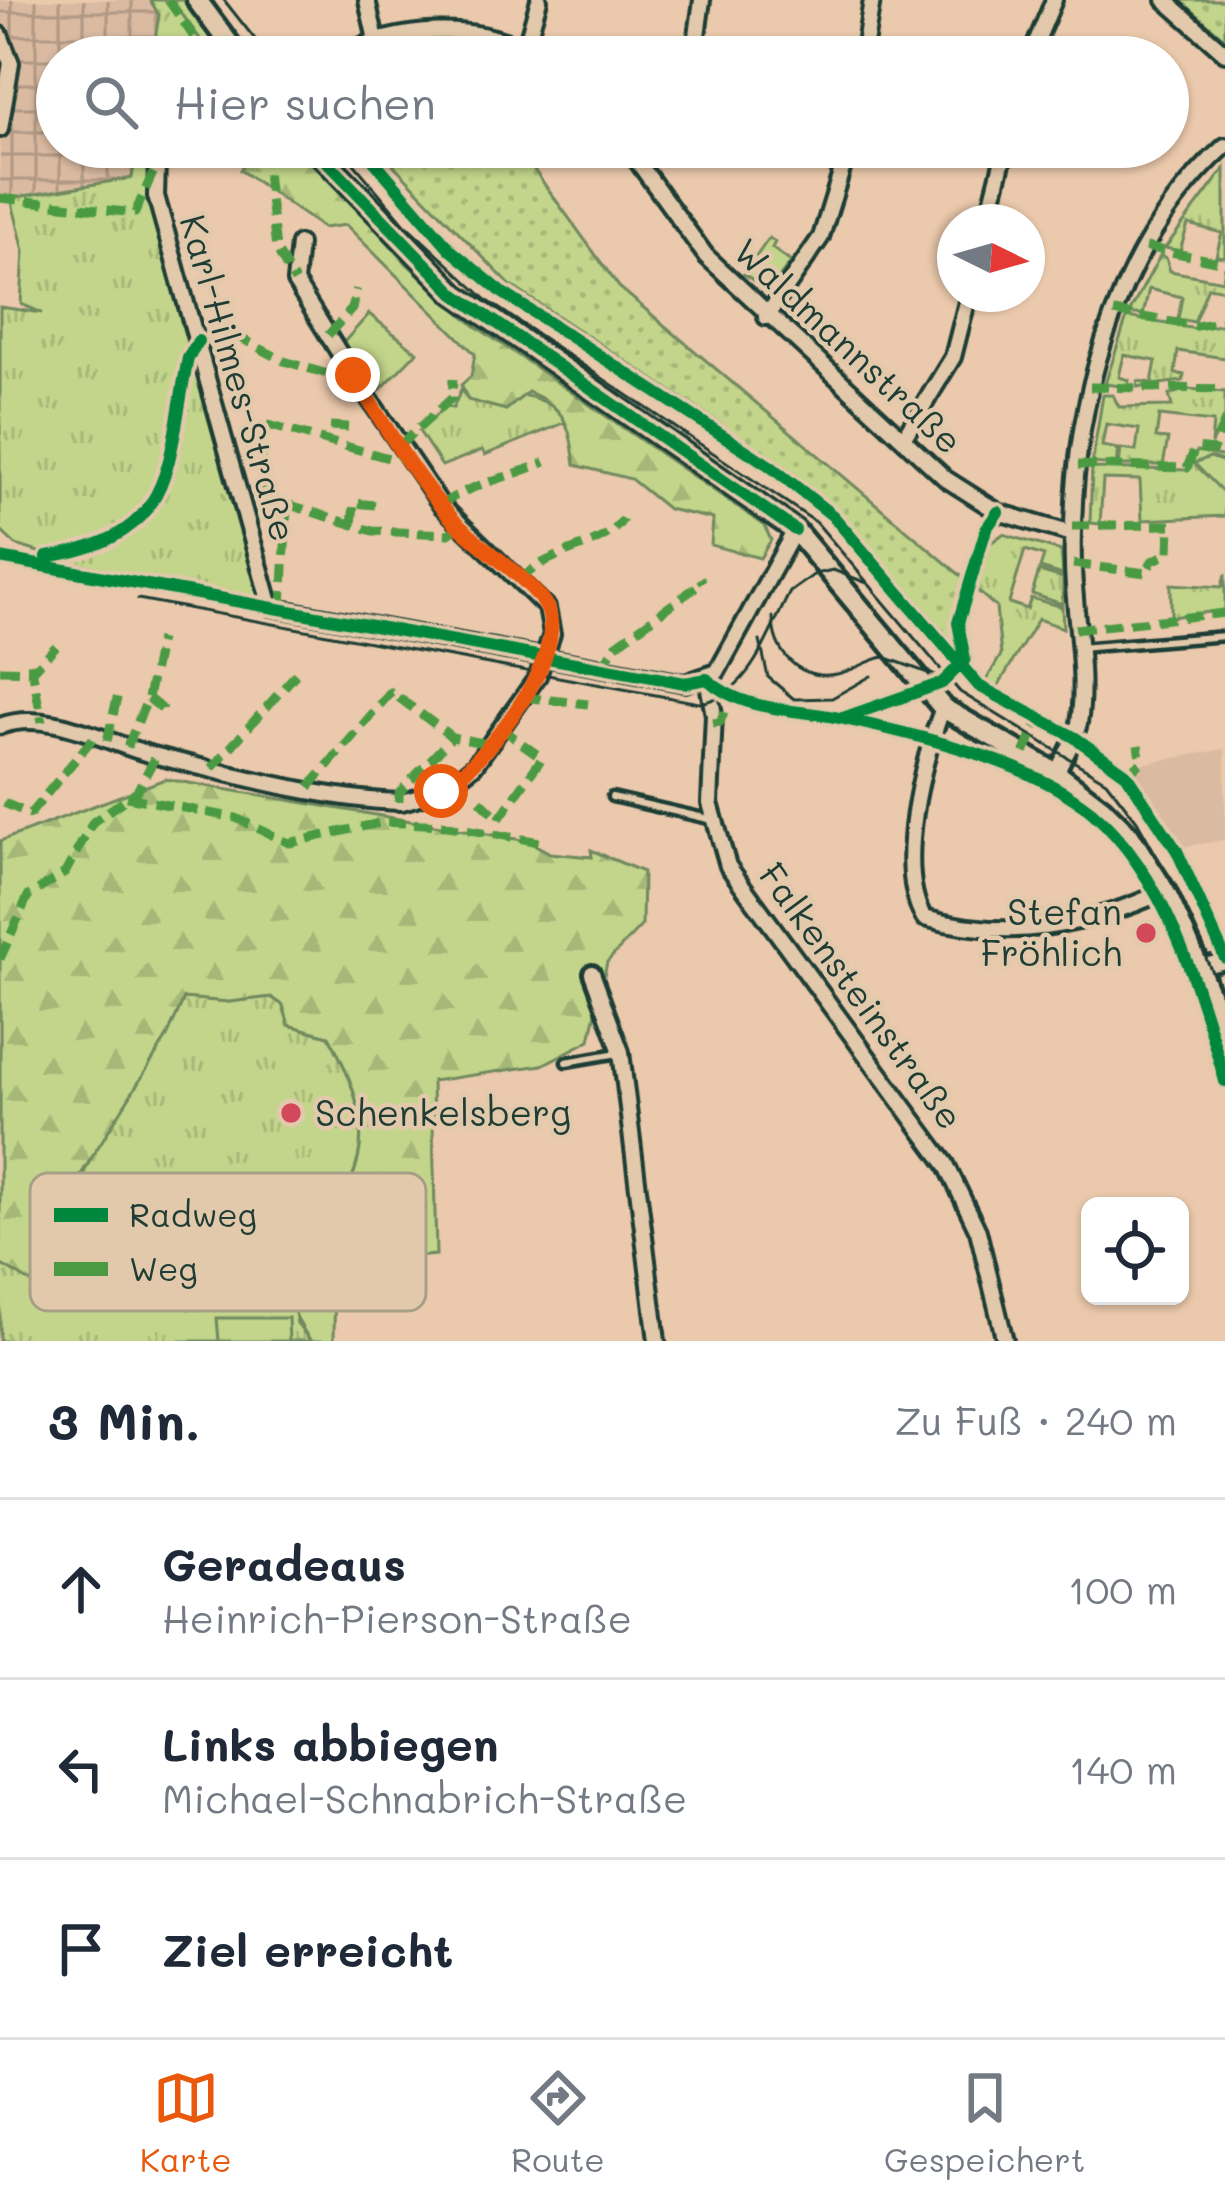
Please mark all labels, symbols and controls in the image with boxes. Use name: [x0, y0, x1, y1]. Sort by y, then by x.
search box: [36, 36, 1189, 168]
icon: search: [78, 69, 144, 135]
text: Hier suchen: [174, 73, 436, 131]
north arrow: [937, 204, 1045, 312]
street label: Karl-Hilmes-Straße: [170, 209, 309, 546]
street label: Waldmannstraße: [725, 227, 973, 463]
route end: [326, 348, 380, 402]
route start: [414, 764, 468, 818]
street label: Falkensteinstraße: [750, 852, 975, 1138]
place label: Stefan Fröhlich: [981, 887, 1122, 975]
marker: Stefan Fröhlich: [1133, 920, 1159, 946]
place label: Schenkelsberg: [315, 1088, 571, 1135]
marker: Schenkelsberg: [278, 1100, 304, 1126]
legend: [30, 1173, 426, 1311]
text: Radweg: [129, 1192, 257, 1235]
map controls: [1081, 1197, 1189, 1305]
button: locate: [1081, 1197, 1189, 1305]
text: Weg: [129, 1246, 198, 1289]
text: 3 Min.: [48, 1386, 200, 1453]
text: Zu Fuß · 240 m: [895, 1394, 1177, 1445]
text: Geradeaus: [162, 1534, 406, 1592]
icon: ahead: [48, 1556, 114, 1622]
text: 100 m: [1068, 1563, 1177, 1614]
text: Heinrich-Pierson-Straße: [162, 1592, 632, 1643]
text: Links abbiegen: [162, 1714, 499, 1772]
icon: left: [48, 1736, 114, 1802]
text: 140 m: [1069, 1743, 1177, 1794]
text: Michael-Schnabrich-Straße: [162, 1772, 687, 1823]
icon: arrive: [48, 1916, 114, 1982]
text: Ziel erreicht: [162, 1920, 453, 1978]
tab: Karte: [140, 2065, 232, 2180]
tab: Route: [511, 2065, 605, 2180]
tab: Gespeichert: [884, 2065, 1085, 2180]

